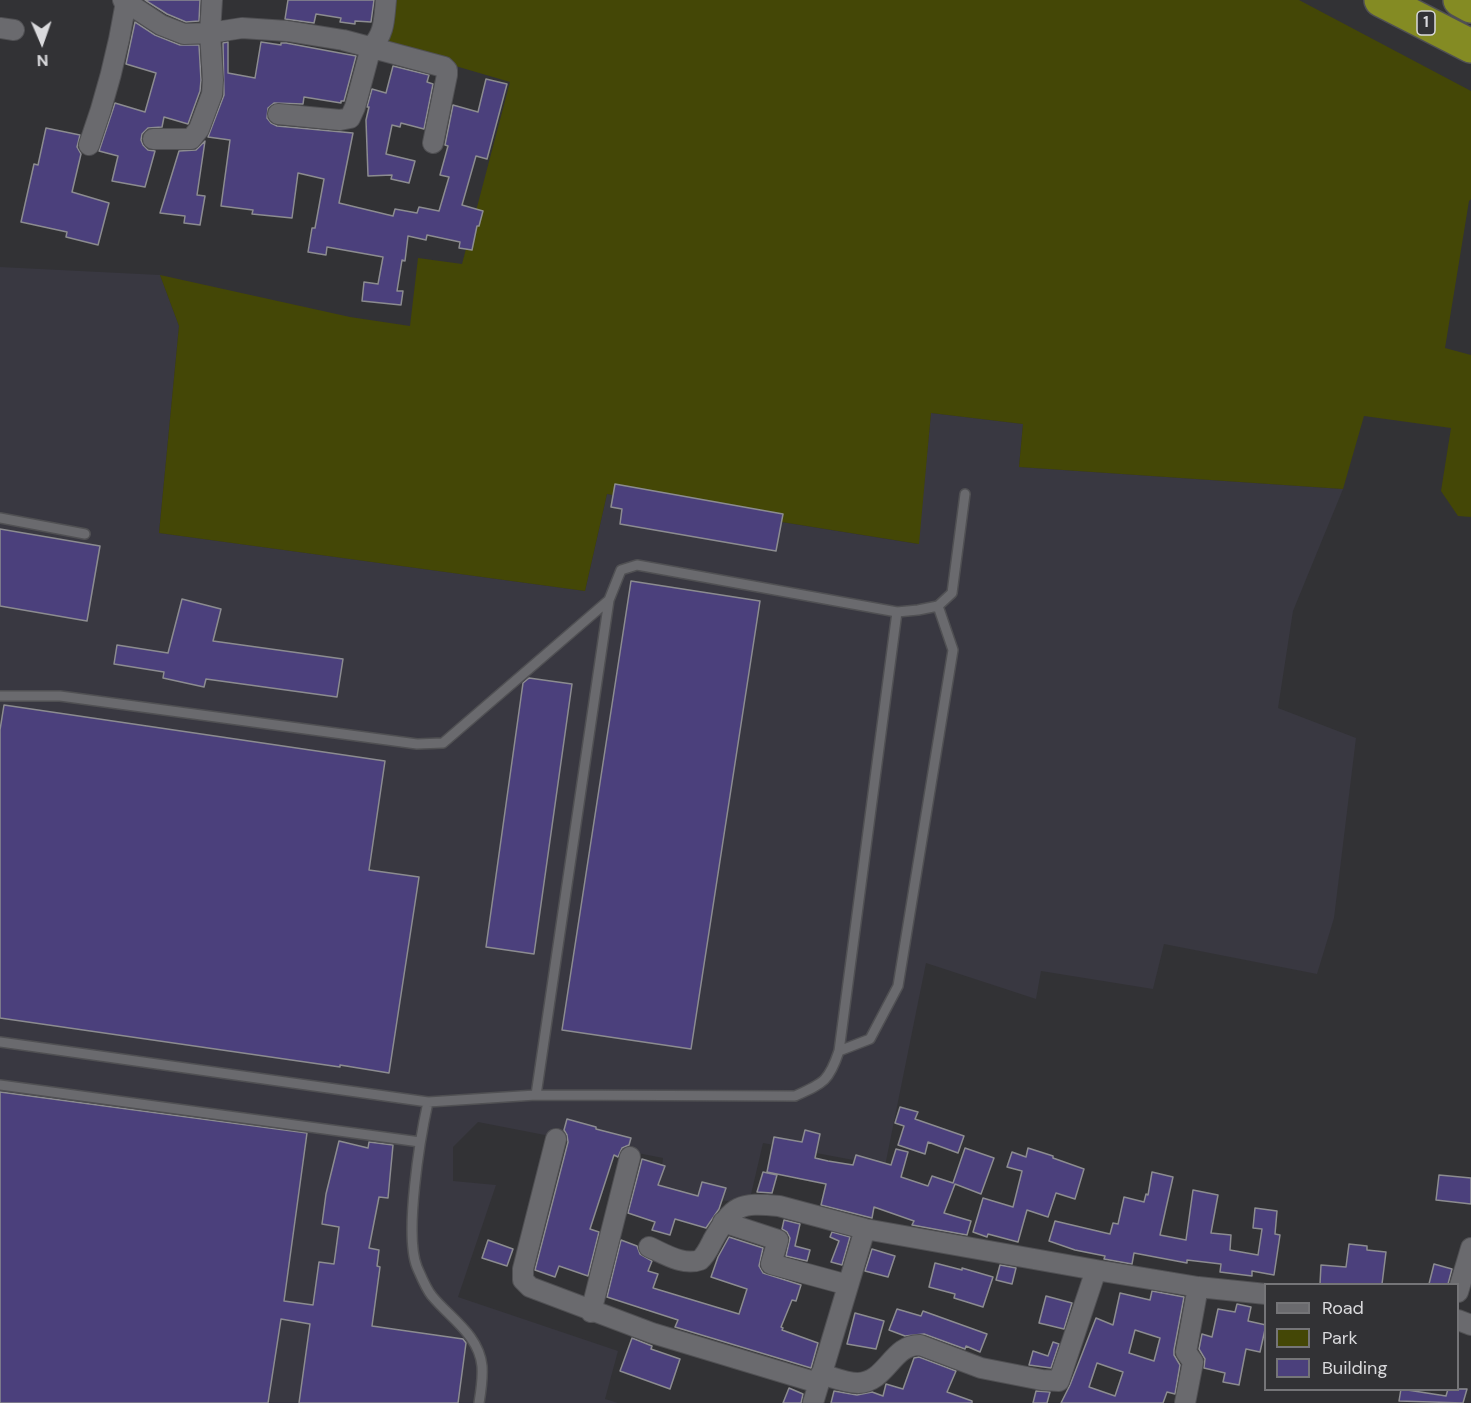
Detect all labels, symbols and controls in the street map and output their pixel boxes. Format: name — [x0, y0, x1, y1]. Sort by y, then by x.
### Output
road number: 1 — [1417, 11, 1435, 35]
north arrow — [12, 12, 72, 72]
text: N — [36, 50, 49, 71]
legend — [1264, 1283, 1459, 1391]
text: Road — [1322, 1296, 1364, 1320]
text: Park — [1322, 1326, 1358, 1350]
text: Building — [1322, 1356, 1387, 1380]

